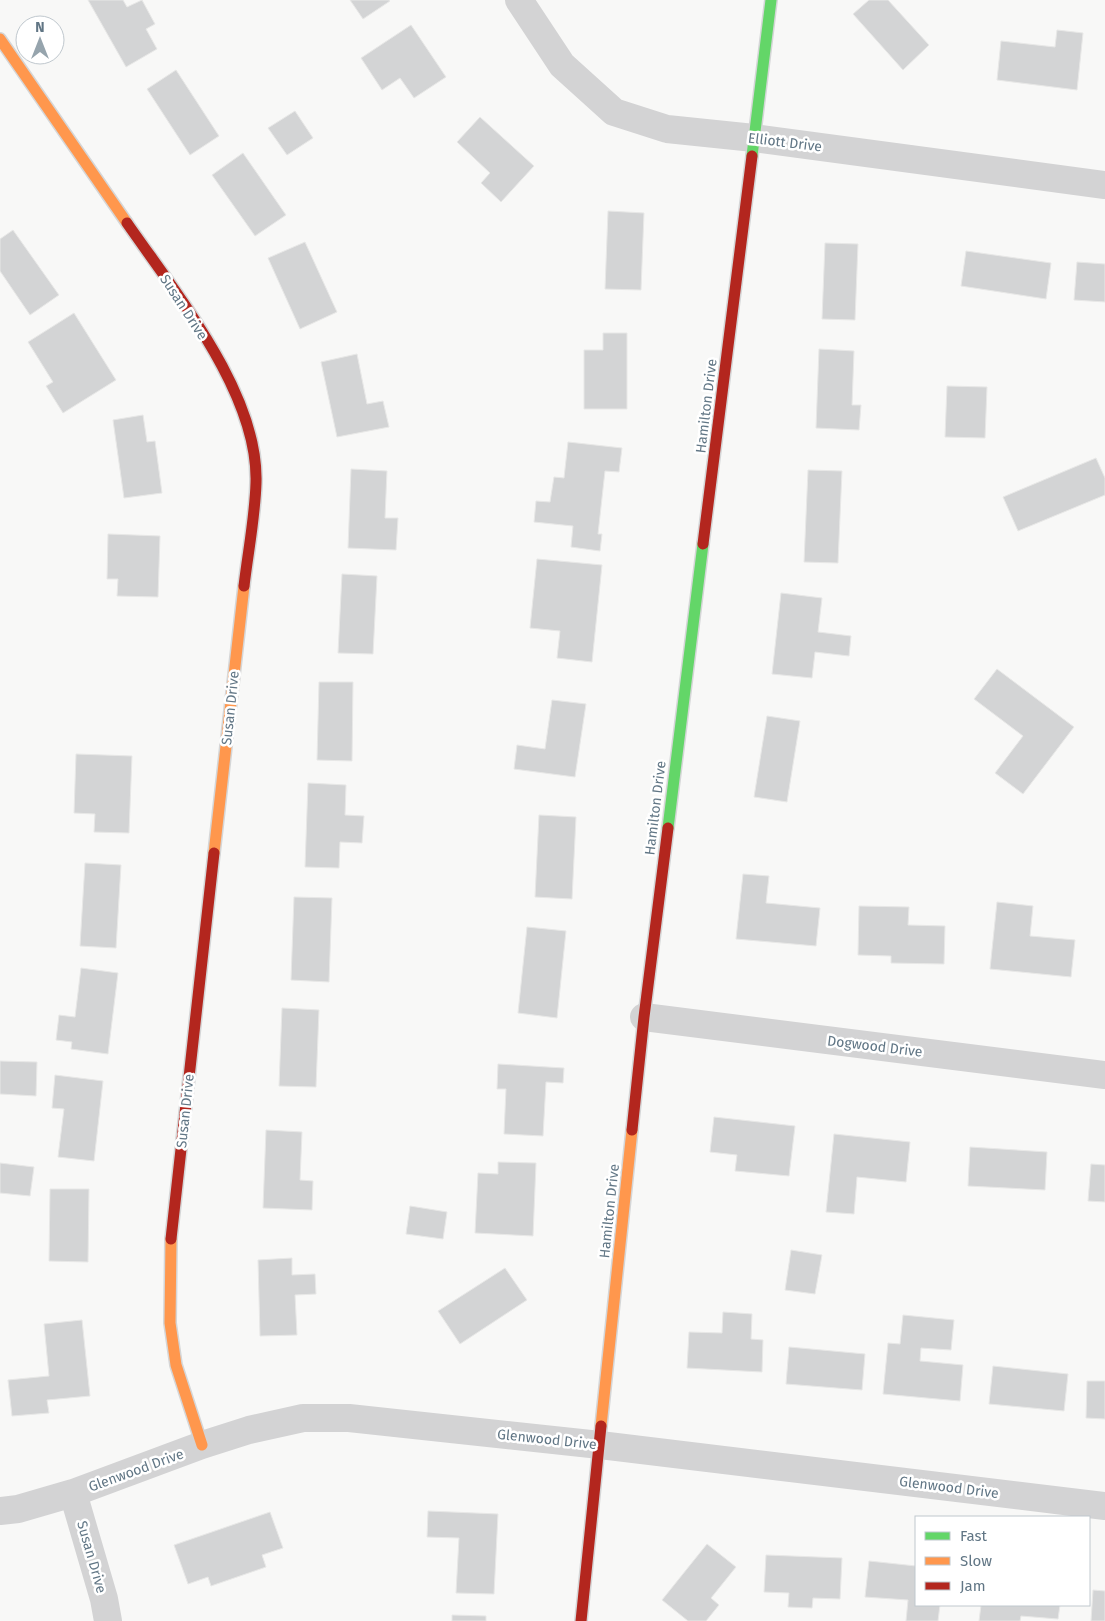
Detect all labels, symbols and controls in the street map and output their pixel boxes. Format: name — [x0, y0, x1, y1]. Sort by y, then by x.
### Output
north arrow — [15, 15, 65, 65]
text: N — [35, 19, 45, 36]
street label: Elliott Drive — [747, 130, 823, 155]
street label: Susan Drive — [156, 271, 211, 343]
street label: Hamilton Drive — [692, 358, 721, 454]
street label: Susan Drive — [218, 670, 243, 746]
street label: Hamilton Drive — [641, 760, 670, 856]
street label: Dogwood Drive — [826, 1032, 924, 1061]
street label: Susan Drive — [173, 1073, 198, 1149]
street label: Hamilton Drive — [596, 1163, 623, 1259]
street label: Glenwood Drive — [496, 1426, 598, 1453]
street label: Glenwood Drive — [86, 1445, 186, 1496]
street label: Glenwood Drive — [898, 1473, 1000, 1502]
legend — [915, 1516, 1090, 1606]
street label: Susan Drive — [73, 1519, 110, 1595]
text: Fast — [960, 1527, 987, 1545]
text: Slow — [960, 1552, 992, 1570]
text: Jam — [960, 1577, 986, 1595]

